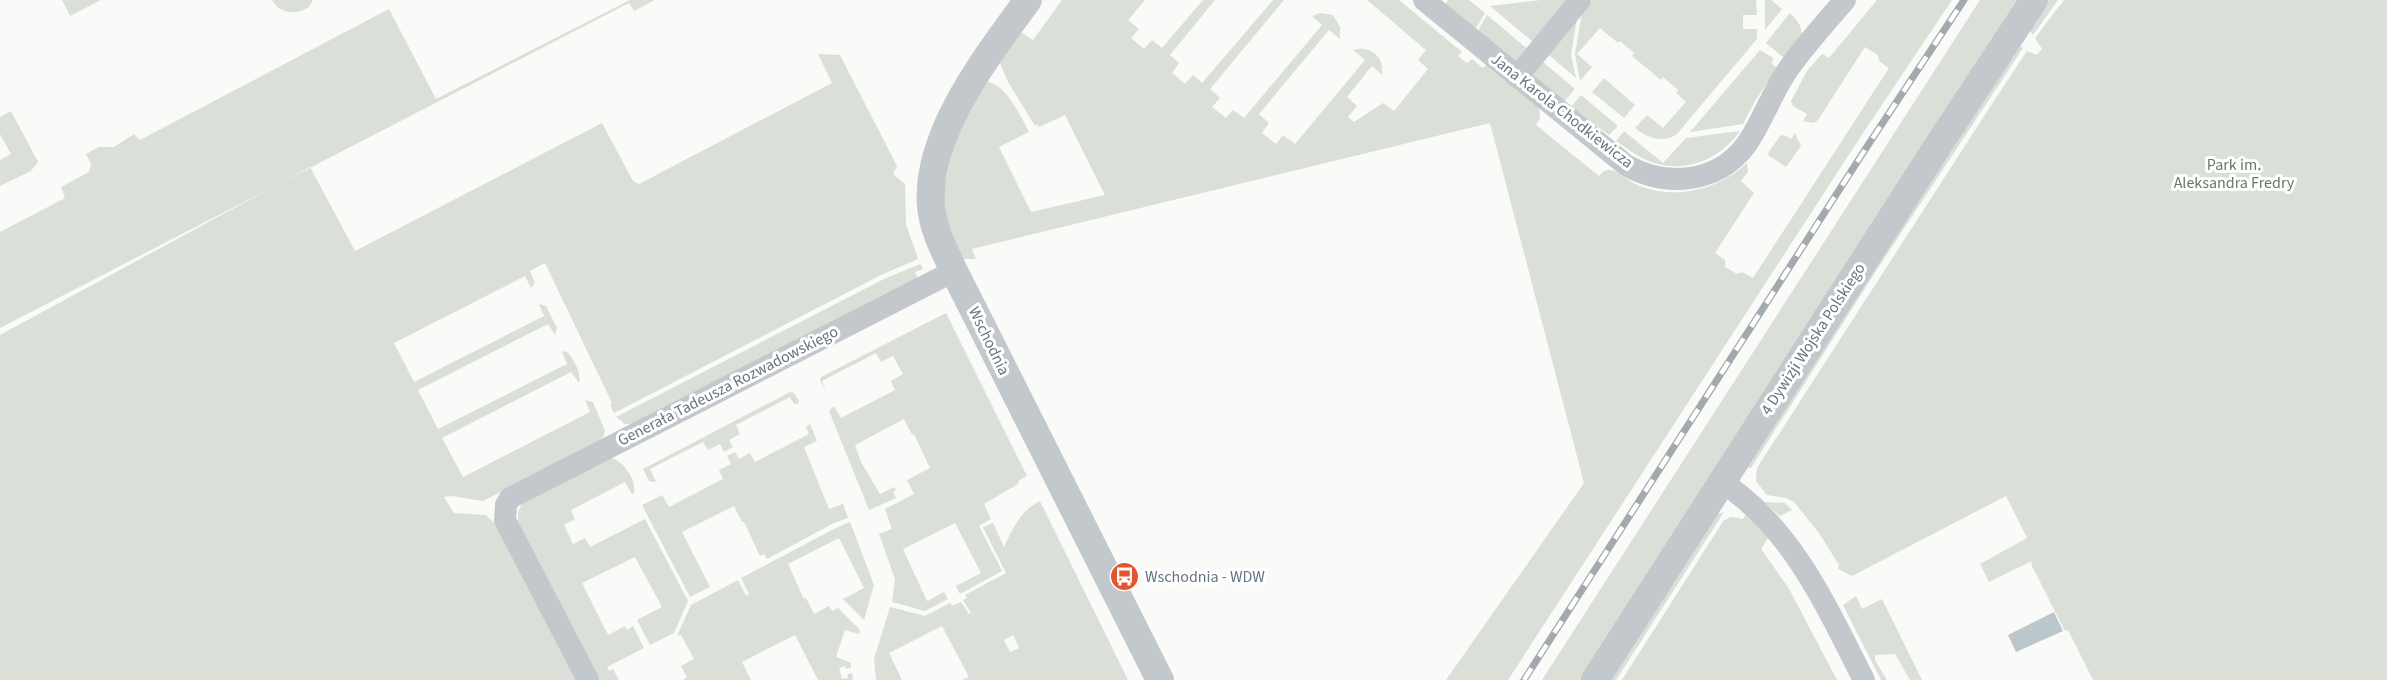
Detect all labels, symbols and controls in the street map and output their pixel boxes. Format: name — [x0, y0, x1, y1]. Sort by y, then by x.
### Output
street label: Jana Karola Chodkiewicza — [1486, 48, 1638, 174]
park label: Park im. Aleksandra Fredry — [2174, 154, 2295, 194]
street label: 4 Dywizji Wojska Polskiego — [1756, 259, 1870, 419]
street label: Wschodnia — [963, 303, 1015, 379]
street label: Generała Tadeusza Rozwadowskiego — [614, 321, 842, 451]
bus stop icon: Wschodnia - WDW — [1108, 561, 1140, 593]
place label: Wschodnia - WDW — [1145, 566, 1265, 588]

